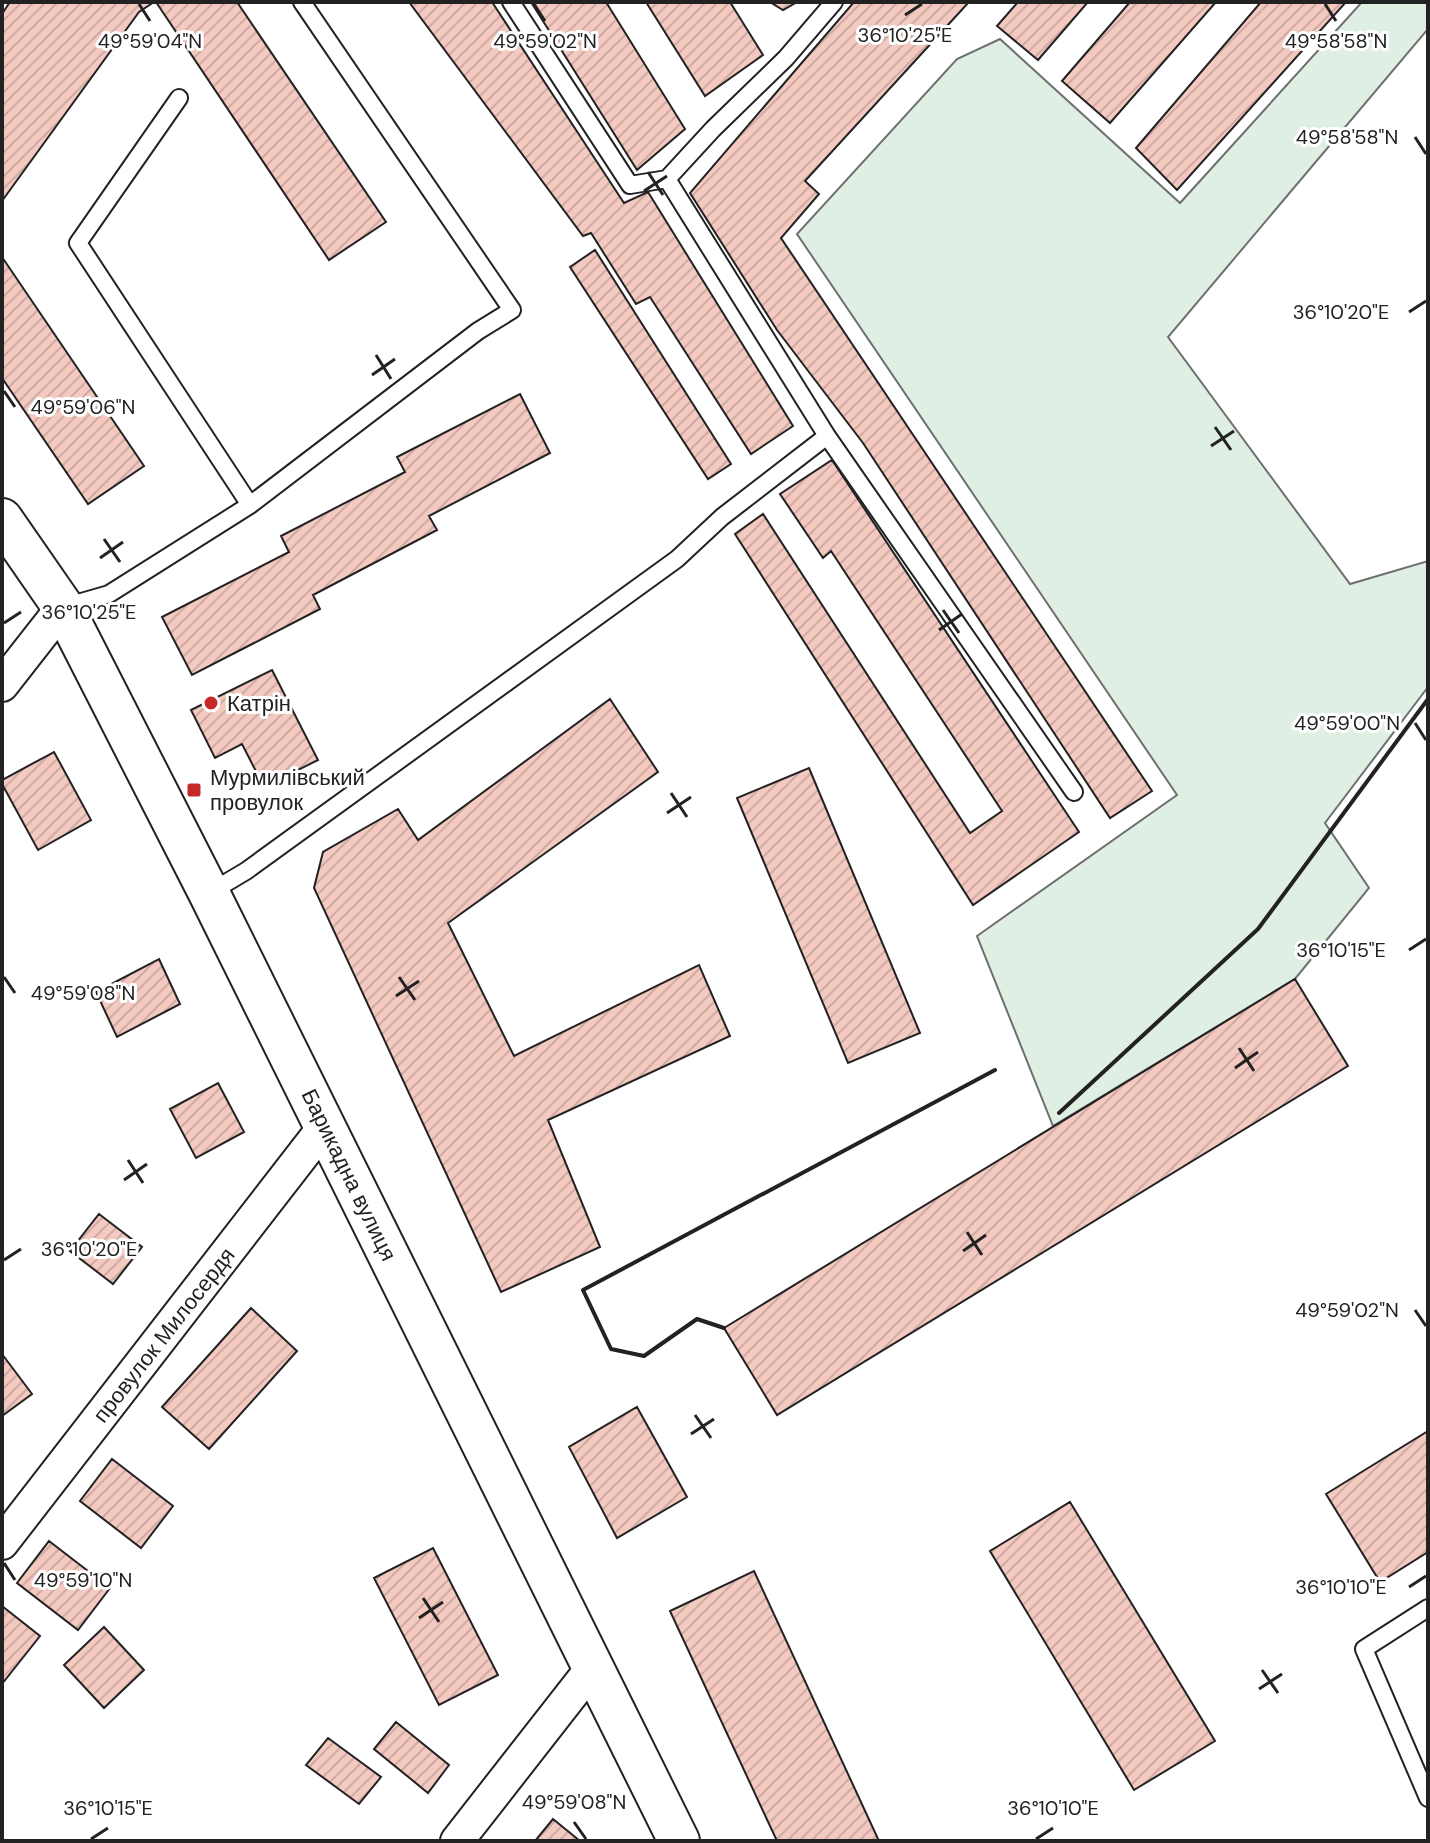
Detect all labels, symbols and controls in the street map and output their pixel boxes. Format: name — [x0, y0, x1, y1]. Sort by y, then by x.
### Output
text: 36°10'25"E — [858, 22, 952, 48]
text: 49°59'04"N — [98, 28, 202, 54]
text: 49°59'02"N — [493, 28, 597, 54]
text: 49°58'58"N — [1285, 28, 1387, 54]
text: 49°58'58"N — [1296, 124, 1398, 150]
text: 36°10'20"E — [1293, 299, 1389, 325]
text: 49°59'06"N — [31, 394, 135, 420]
text: 36°10'25"E — [42, 599, 136, 625]
place label: Катрін — [227, 689, 291, 718]
marker: Катрін — [202, 694, 220, 712]
text: 49°59'00"N — [1294, 710, 1400, 736]
place label: Мурмилівський провулок — [210, 763, 365, 817]
marker: Мурмилівський провулок — [185, 781, 203, 799]
text: 36°10'15"E — [1296, 937, 1386, 963]
text: 49°59'08"N — [31, 980, 135, 1006]
street label: Барикадна вулиця — [295, 1084, 403, 1266]
text: 36°10'20"E — [41, 1236, 137, 1262]
street label: провулок Милосердя — [87, 1242, 241, 1428]
text: 49°59'02"N — [1295, 1297, 1399, 1323]
text: 49°59'10"N — [34, 1567, 132, 1593]
text: 36°10'10"E — [1295, 1574, 1387, 1600]
text: 49°59'08"N — [522, 1789, 626, 1815]
text: 36°10'15"E — [63, 1795, 153, 1821]
text: 36°10'10"E — [1007, 1795, 1099, 1821]

